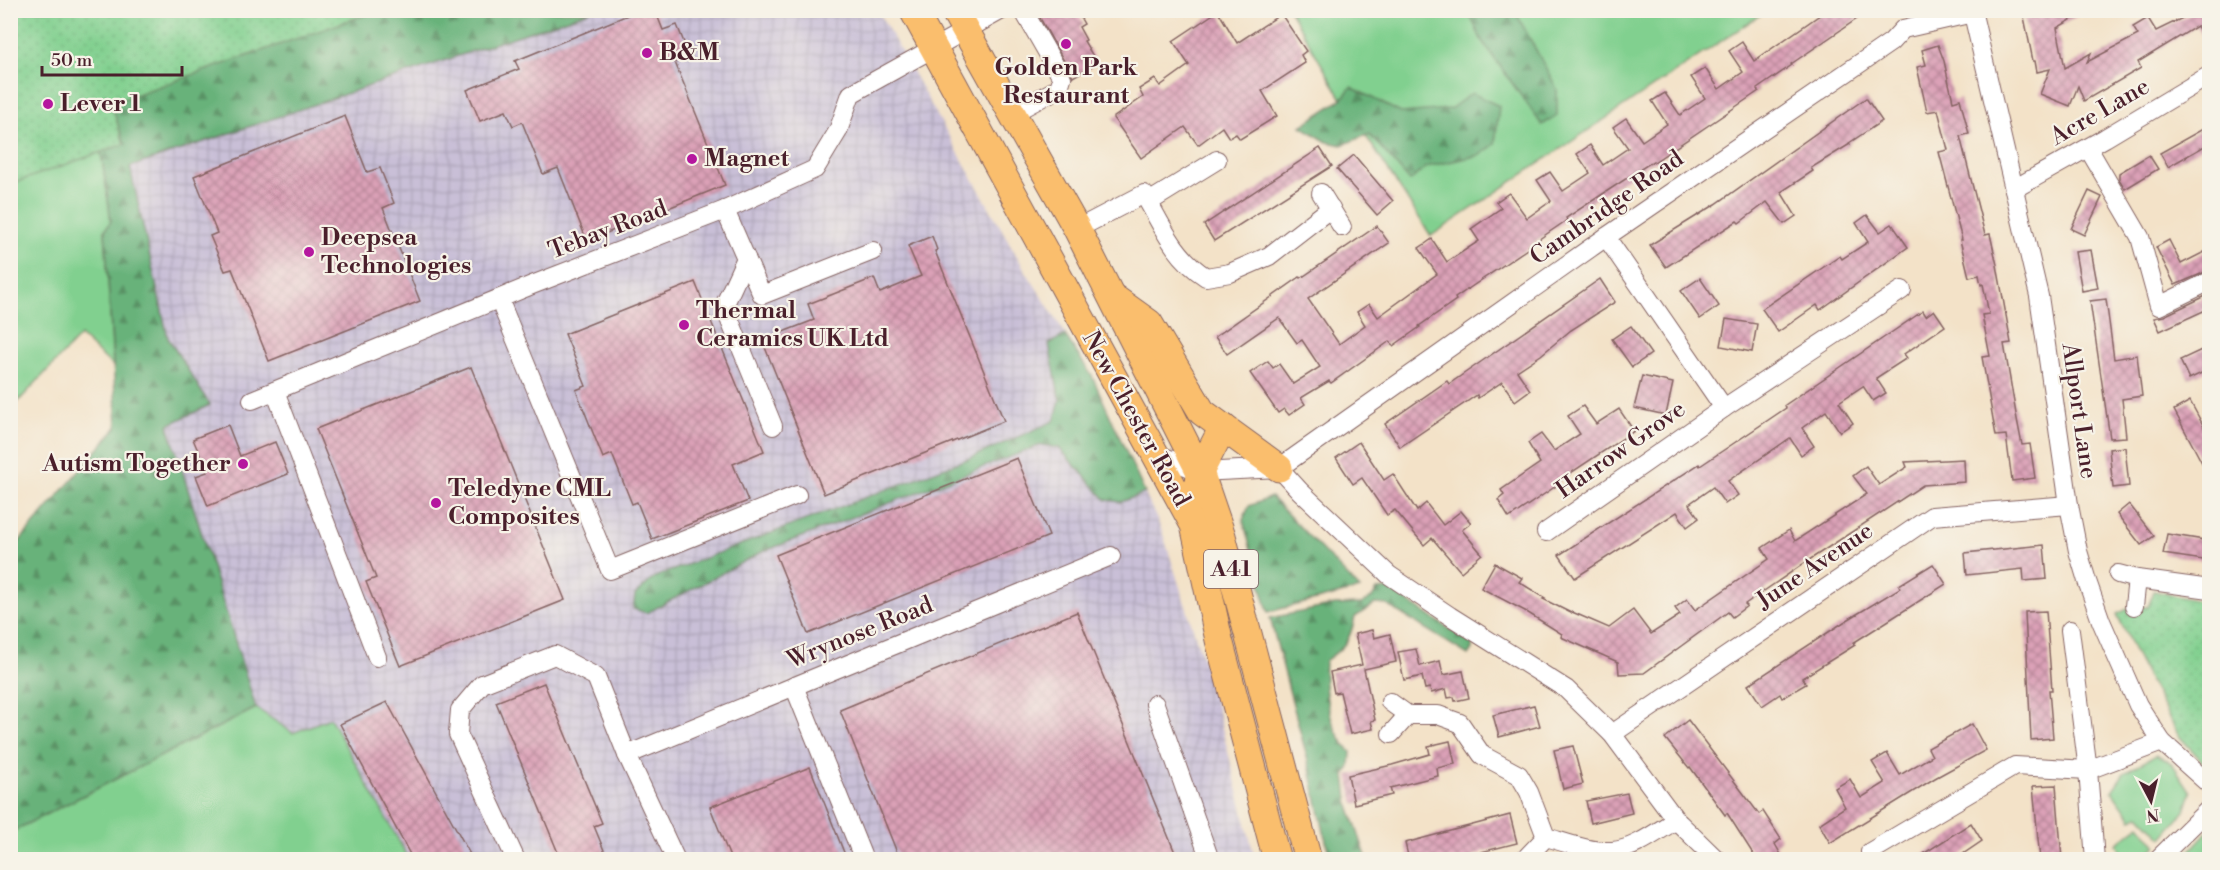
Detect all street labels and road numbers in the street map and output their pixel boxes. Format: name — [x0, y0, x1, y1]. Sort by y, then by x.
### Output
street label: Acre Lane — [2044, 72, 2155, 153]
street label: Cambridge Road — [1524, 144, 1690, 272]
street label: Tebay Road — [544, 194, 672, 266]
street label: New Chester Road — [1075, 326, 1197, 512]
street label: Allport Lane — [2054, 340, 2103, 481]
street label: Harrow Grove — [1550, 394, 1692, 506]
street label: June Avenue — [1750, 516, 1879, 617]
road number: A41 — [1204, 550, 1258, 588]
street label: Wrynose Road — [782, 590, 938, 676]

